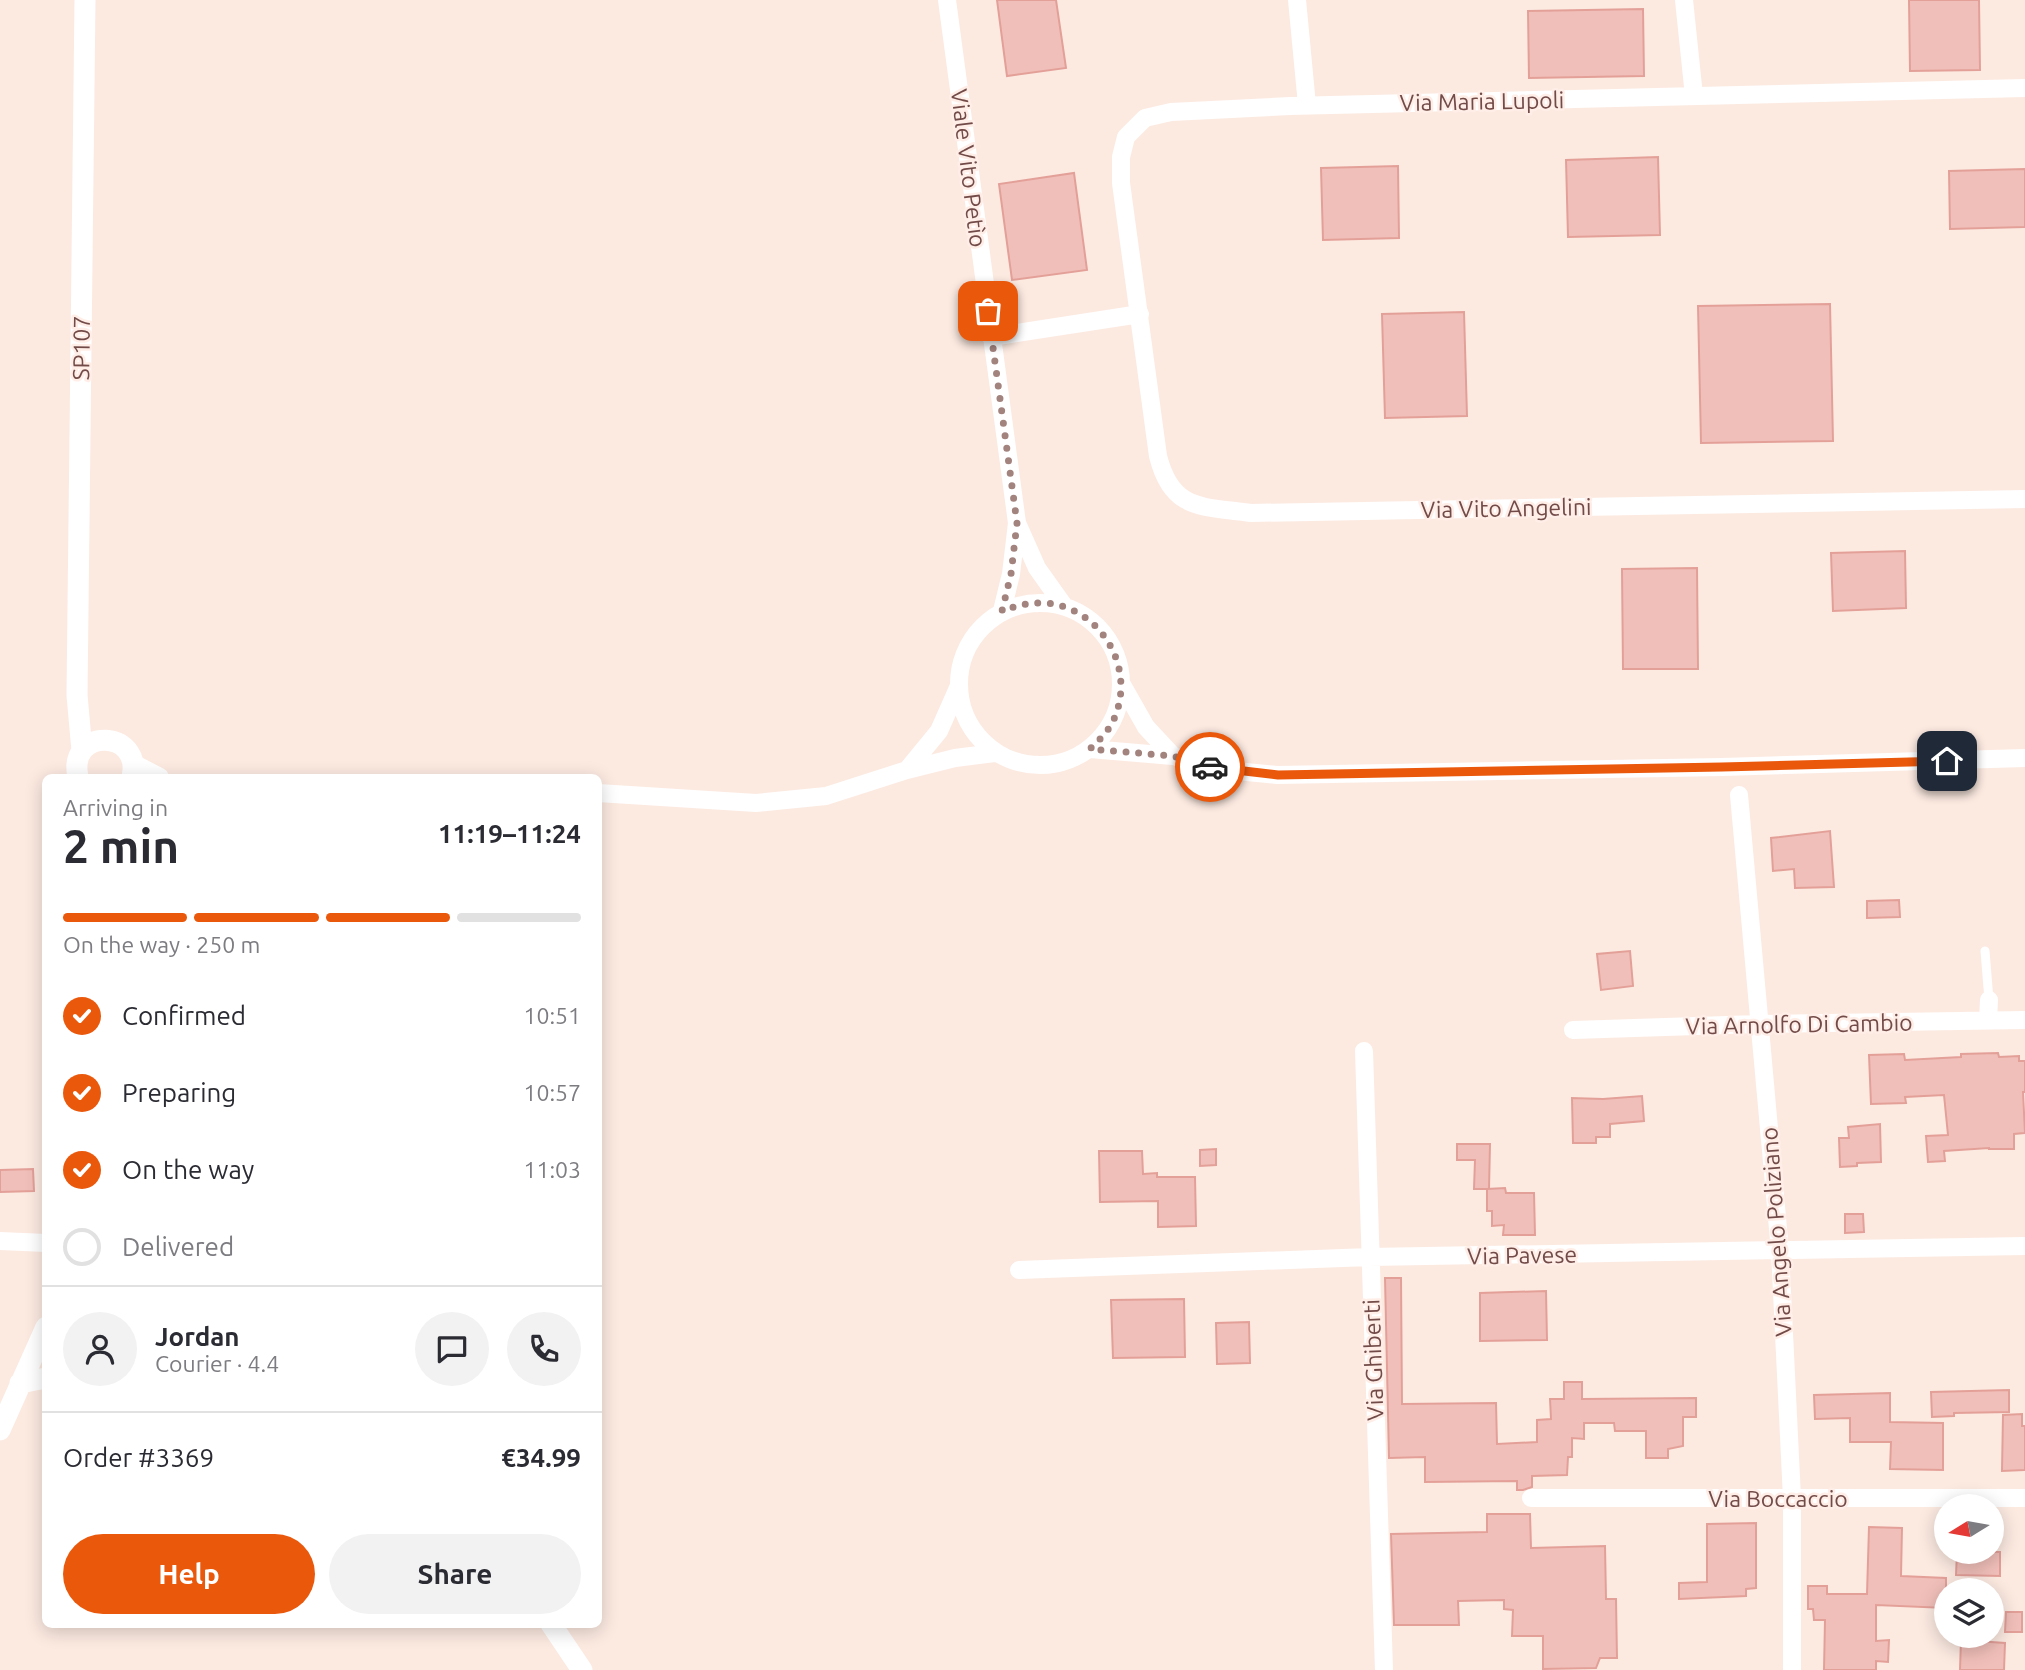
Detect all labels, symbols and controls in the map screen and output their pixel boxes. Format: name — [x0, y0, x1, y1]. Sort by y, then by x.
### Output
street label: Viale Vito Petìo — [947, 87, 991, 249]
street label: Via Maria Lupoli — [1399, 87, 1565, 115]
pin — [958, 281, 1018, 341]
icon: bag — [969, 292, 1007, 330]
street label: SP107 — [68, 315, 94, 381]
street label: Via Vito Angelini — [1420, 494, 1592, 522]
pin — [1917, 731, 1977, 791]
courier — [1175, 732, 1245, 802]
icon: home — [1928, 742, 1966, 780]
icon: car — [1191, 748, 1229, 786]
text: Arriving in — [63, 795, 168, 820]
text: 11:19–11:24 — [438, 819, 581, 848]
text: 2 min — [63, 820, 179, 872]
text: On the way · 250 m — [63, 932, 260, 957]
icon: check — [63, 997, 101, 1035]
text: Confirmed — [122, 1001, 246, 1030]
text: 10:51 — [523, 1003, 581, 1028]
street label: Via Arnolfo Di Cambio — [1685, 1010, 1913, 1038]
icon: check — [63, 1074, 101, 1112]
text: Preparing — [122, 1078, 236, 1107]
text: 10:57 — [523, 1080, 581, 1105]
street label: Via Angelo Poliziano — [1756, 1126, 1796, 1338]
icon: check — [63, 1151, 101, 1189]
text: On the way — [122, 1155, 254, 1184]
text: 11:03 — [523, 1157, 581, 1182]
text: Delivered — [122, 1232, 234, 1261]
street label: Via Pavese — [1467, 1242, 1577, 1268]
street label: Via Ghiberti — [1358, 1299, 1388, 1421]
button: person — [63, 1312, 137, 1386]
button: chat — [415, 1312, 489, 1386]
button: phone — [507, 1312, 581, 1386]
text: Jordan — [155, 1322, 240, 1351]
text: Courier · 4.4 — [155, 1351, 279, 1376]
text: Order #3369 — [63, 1443, 214, 1472]
text: €34.99 — [501, 1443, 581, 1472]
street label: Via Boccaccio — [1708, 1486, 1848, 1511]
north arrow — [1934, 1494, 2004, 1564]
map controls — [1934, 1494, 2004, 1648]
button: Help — [63, 1534, 315, 1614]
button: Share — [329, 1534, 581, 1614]
button: layers — [1934, 1578, 2004, 1648]

